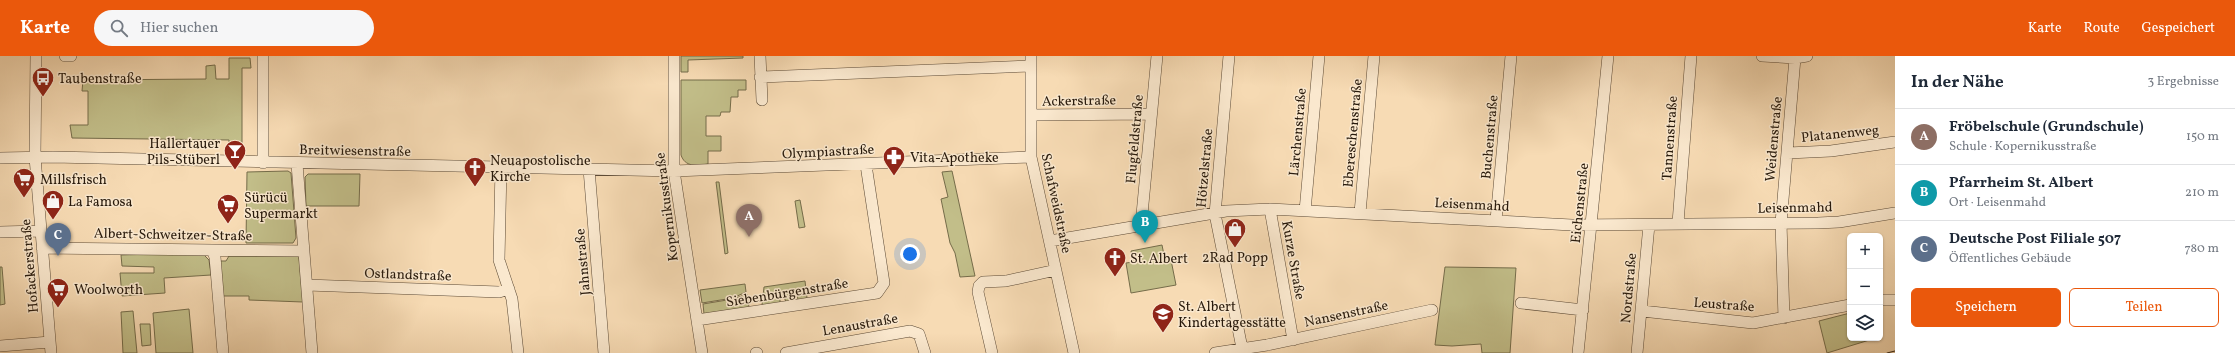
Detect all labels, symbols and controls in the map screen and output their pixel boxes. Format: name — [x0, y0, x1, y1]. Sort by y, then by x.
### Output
search box — [94, 10, 374, 46]
text: Karte — [20, 15, 70, 41]
icon: search — [108, 17, 130, 39]
text: Hier suchen — [140, 18, 218, 39]
text: Karte — [2028, 19, 2062, 38]
text: Route — [2084, 19, 2120, 38]
text: Gespeichert — [2142, 19, 2215, 38]
bus stop icon: Taubenstraße — [30, 65, 56, 98]
place label: Taubenstraße — [58, 70, 142, 89]
text: In der Nähe — [1911, 71, 2004, 94]
text: 3 Ergebnisse — [2148, 73, 2219, 91]
street label: Ebereschenstraße — [1339, 78, 1368, 188]
street label: Lärchenstraße — [1285, 87, 1312, 177]
street label: Ackerstraße — [1042, 91, 1117, 112]
street label: Flugfeldstraße — [1122, 93, 1149, 184]
street label: Buchenstraße — [1477, 94, 1504, 180]
street label: Tannenstraße — [1658, 95, 1683, 181]
street label: Weidenstraße — [1761, 95, 1788, 183]
text: Fröbelschule (Grundschule) — [1949, 117, 2144, 138]
street label: Platanenweg — [1800, 121, 1880, 148]
street label: Hötzelstraße — [1193, 127, 1218, 209]
text: A — [1919, 128, 1929, 146]
text: 150 m — [2186, 128, 2219, 146]
place label: Hallertauer Pils-Stüberl — [147, 135, 220, 170]
bar icon: Hallertauer Pils-Stüberl — [222, 138, 248, 171]
text: Schule · Kopernikusstraße — [1949, 138, 2096, 156]
street label: Breitwiesenstraße — [299, 141, 411, 162]
street label: Olympiastraße — [781, 141, 875, 164]
pharmacy icon: Vita-Apotheke — [881, 144, 907, 177]
place label: Vita-Apotheke — [910, 149, 999, 168]
street label: Kopernikusstraße — [651, 151, 684, 262]
street label: Schafweidstraße — [1036, 151, 1075, 255]
place label: Neuapostolische Kirche — [490, 152, 591, 187]
church icon: Neuapostolische Kirche — [462, 155, 488, 188]
street label: Eichenstraße — [1567, 162, 1594, 244]
supermarket icon: Millsfrisch — [11, 166, 37, 199]
place label: Millsfrisch — [40, 171, 107, 190]
text: Pfarrheim St. Albert — [1949, 173, 2093, 194]
text: B — [1920, 184, 1928, 202]
text: 210 m — [2185, 184, 2219, 202]
shop icon: La Famosa — [40, 188, 66, 221]
place label: Sürücü Supermarkt — [244, 189, 318, 224]
supermarket icon: Sürücü Supermarkt — [215, 192, 241, 225]
place label: La Famosa — [68, 193, 133, 212]
street label: Leisenmahd — [1434, 194, 1510, 217]
text: Ort · Leisenmahd — [1949, 194, 2046, 212]
street label: Leisenmahd — [1757, 198, 1833, 219]
pin: A — [736, 204, 762, 237]
pin: B — [1132, 210, 1158, 243]
shop icon: 2Rad Popp — [1222, 216, 1248, 249]
street label: Hofackerstraße — [17, 218, 44, 314]
street label: Kurze Straße — [1276, 219, 1309, 302]
pin: C — [45, 223, 71, 256]
street label: Albert-Schweitzer-Straße — [94, 225, 253, 246]
street label: Jahnstraße — [571, 227, 596, 296]
text: Deutsche Post Filiale 507 — [1949, 229, 2121, 250]
map controls — [1847, 233, 1883, 341]
button: + — [1847, 233, 1883, 269]
text: C — [1920, 240, 1928, 258]
text: 780 m — [2185, 240, 2219, 258]
your location — [900, 244, 920, 264]
church icon: St. Albert — [1102, 245, 1128, 278]
place label: 2Rad Popp — [1202, 249, 1268, 268]
place label: St. Albert — [1130, 250, 1188, 269]
text: Öffentliches Gebäude — [1949, 250, 2071, 268]
street label: Nordstraße — [1617, 252, 1642, 324]
street label: Ostlandstraße — [364, 264, 452, 287]
button: − — [1847, 269, 1883, 305]
street label: Siebenbürgenstraße — [725, 274, 850, 313]
supermarket icon: Woolworth — [45, 276, 71, 309]
place label: Woolworth — [74, 281, 143, 300]
button: Speichern — [1911, 288, 2061, 327]
button: Teilen — [2069, 288, 2219, 327]
street label: Leustraße — [1693, 294, 1755, 317]
street label: Nansenstraße — [1303, 296, 1390, 333]
place label: St. Albert Kindertagesstätte — [1178, 298, 1286, 333]
school or university icon: St. Albert Kindertagesstätte — [1150, 301, 1176, 334]
button: layers — [1847, 305, 1883, 341]
street label: Lenaustraße — [821, 309, 900, 341]

